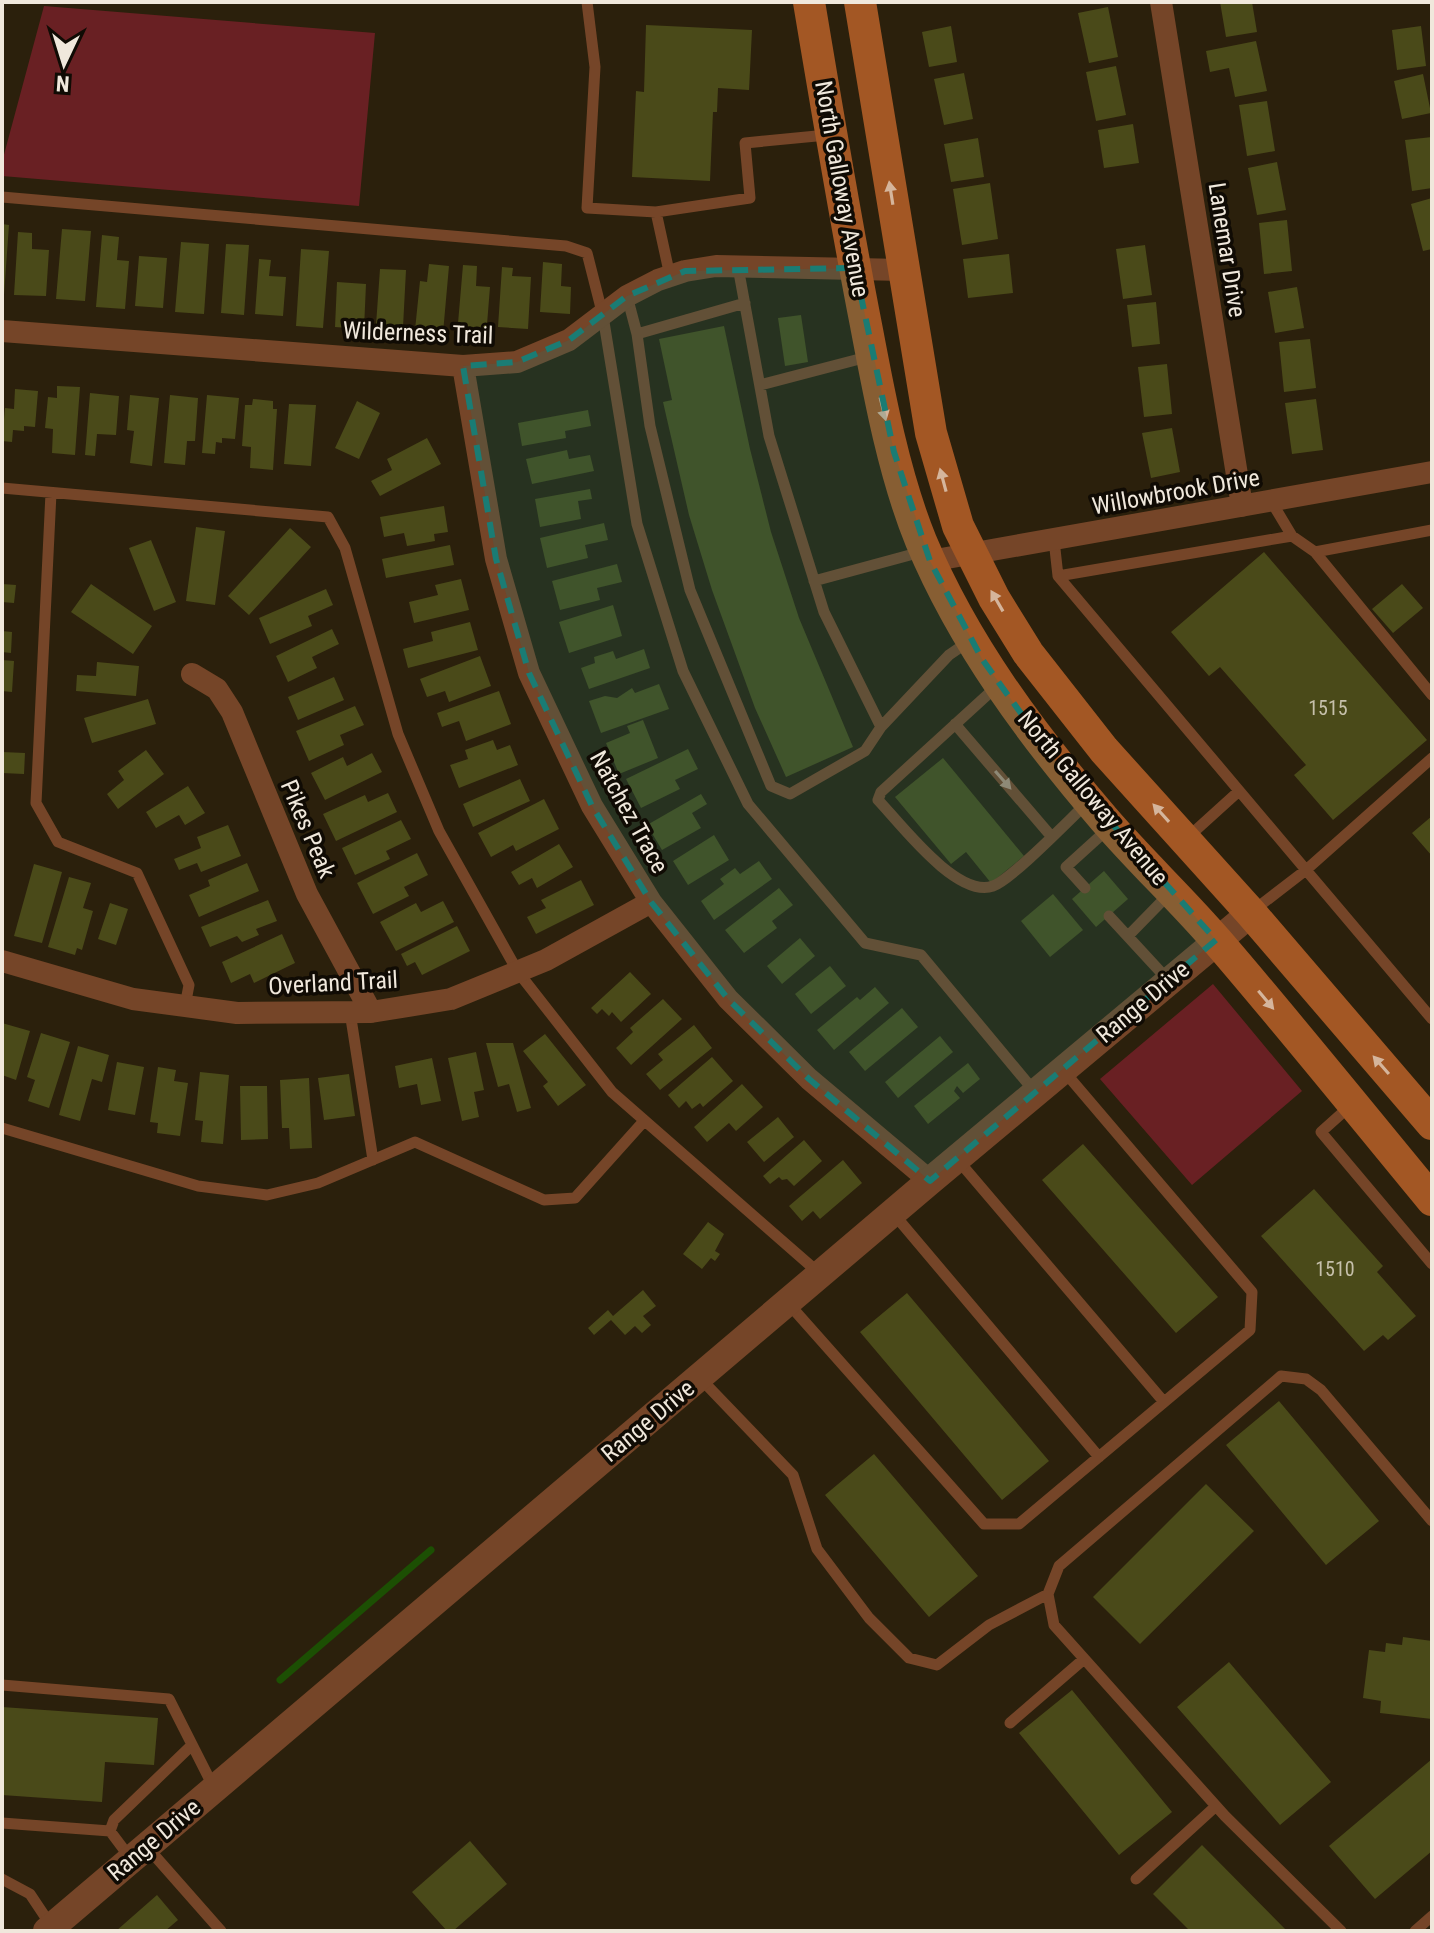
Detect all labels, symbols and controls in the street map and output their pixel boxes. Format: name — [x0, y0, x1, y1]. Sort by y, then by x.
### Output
north arrow — [24, 24, 104, 104]
text: N — [55, 71, 70, 96]
street label: North Galloway Avenue — [809, 79, 875, 299]
one-way arrow — [884, 180, 897, 205]
street label: Lanemar Drive — [1203, 181, 1251, 319]
street label: Wilderness Trail — [342, 316, 494, 350]
one-way arrow — [878, 397, 890, 422]
street label: Willowbrook Drive — [1090, 463, 1262, 521]
one-way arrow — [936, 467, 949, 491]
one-way arrow — [990, 590, 1004, 613]
house number: 1515 — [1308, 696, 1348, 720]
street label: North Galloway Avenue — [1012, 705, 1174, 891]
street label: Natchez Trace — [584, 746, 674, 878]
one-way arrow — [994, 770, 1011, 790]
street label: Pikes Peak — [275, 776, 341, 882]
one-way arrow — [1152, 803, 1170, 823]
street label: Range Drive — [1091, 955, 1195, 1049]
street label: Overland Trail — [268, 966, 398, 1000]
one-way arrow — [1257, 990, 1274, 1010]
one-way arrow — [1373, 1055, 1390, 1075]
house number: 1510 — [1315, 1257, 1355, 1281]
street label: Range Drive — [596, 1374, 700, 1468]
street label: Range Drive — [102, 1793, 206, 1887]

